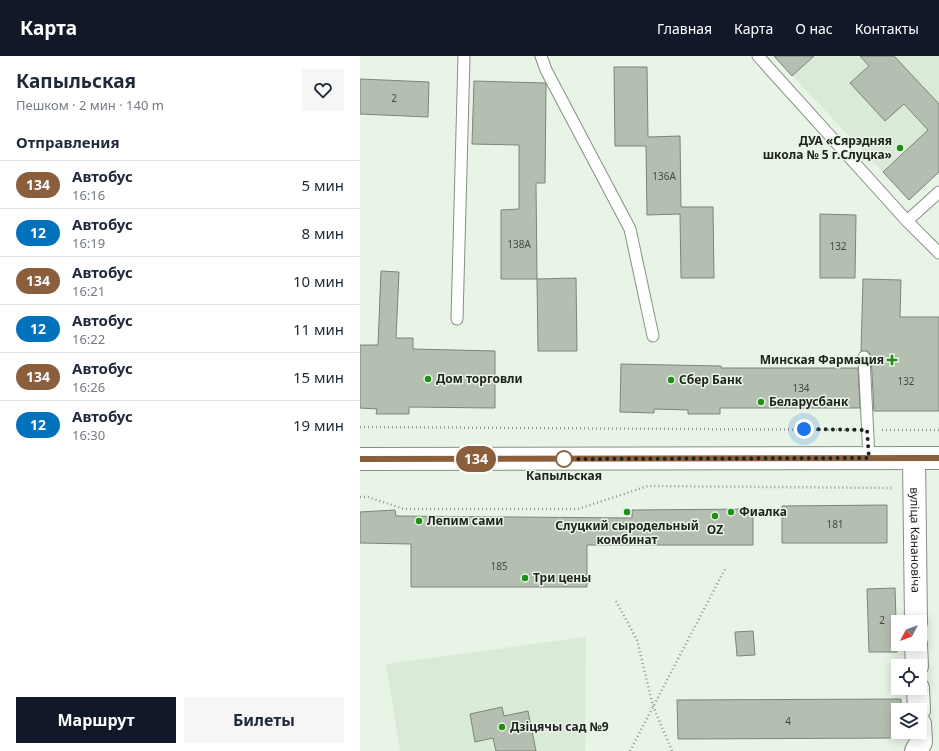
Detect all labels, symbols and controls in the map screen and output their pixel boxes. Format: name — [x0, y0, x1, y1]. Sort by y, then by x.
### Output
text: Карта — [20, 15, 77, 41]
text: Главная — [657, 19, 712, 38]
text: Карта — [734, 19, 773, 38]
text: О нас — [795, 19, 833, 38]
text: Контакты — [855, 19, 919, 38]
text: Капыльская — [16, 68, 136, 94]
button: heart — [302, 69, 344, 111]
house number: 2 — [391, 91, 397, 105]
text: Пешком · 2 мин · 140 m — [16, 96, 164, 114]
text: Отправления — [16, 132, 120, 152]
place label: ДУА «Сярэдняя школа № 5 г.Слуцка» — [763, 132, 892, 163]
marker: ДУА «Сярэдняя школа № 5 г.Слуцка» — [895, 143, 905, 153]
text: Автобус — [72, 166, 133, 186]
house number: 136А — [652, 169, 676, 183]
text: 134 — [26, 175, 50, 194]
text: 5 мин — [301, 175, 344, 195]
text: 16:16 — [72, 186, 105, 204]
text: Автобус — [72, 214, 133, 234]
text: 12 — [30, 223, 46, 242]
text: 8 мин — [301, 223, 344, 243]
text: 16:19 — [72, 234, 105, 252]
house number: 138А — [507, 237, 531, 251]
house number: 132 — [829, 239, 847, 253]
text: Автобус — [72, 262, 133, 282]
text: 134 — [26, 271, 50, 290]
text: 10 мин — [293, 271, 344, 291]
text: 16:21 — [72, 282, 105, 300]
text: Автобус — [72, 310, 133, 330]
text: 12 — [30, 319, 46, 338]
text: 11 мин — [293, 319, 344, 339]
text: 16:22 — [72, 330, 105, 348]
place label: Минская Фармация — [760, 351, 884, 368]
marker: Минская Фармация — [887, 355, 897, 365]
text: Автобус — [72, 358, 133, 378]
text: 134 — [26, 367, 50, 386]
text: 15 мин — [293, 367, 344, 387]
place label: Дом торговли — [436, 370, 523, 387]
place label: Сбер Банк — [679, 371, 743, 388]
marker: Дом торговли — [423, 374, 433, 384]
house number: 132 — [897, 374, 915, 388]
marker: Сбер Банк — [666, 375, 676, 385]
text: 16:26 — [72, 378, 105, 396]
house number: 134 — [792, 381, 810, 395]
place label: Беларусбанк — [769, 393, 849, 410]
marker: Беларусбанк — [756, 397, 766, 407]
text: Автобус — [72, 406, 133, 426]
text: 12 — [30, 415, 46, 434]
text: 19 мин — [293, 415, 344, 435]
your location — [794, 419, 814, 439]
text: 16:30 — [72, 426, 105, 444]
line badge: 134 — [453, 446, 499, 472]
text: 134 — [464, 449, 488, 468]
marker: Капыльская — [555, 450, 573, 468]
place label: Капыльская — [526, 467, 602, 484]
street label: вуліца Канановіча — [906, 487, 925, 593]
place label: Фиалка — [739, 503, 787, 520]
marker: Слуцкий сыродельный комбинат — [622, 507, 632, 517]
marker: Фиалка — [726, 507, 736, 517]
marker: OZ — [710, 511, 720, 521]
place label: Лепим сами — [427, 512, 503, 529]
marker: Лепим сами — [414, 516, 424, 526]
place label: Слуцкий сыродельный комбинат — [555, 517, 699, 548]
house number: 181 — [826, 517, 844, 531]
place label: OZ — [707, 521, 723, 538]
house number: 185 — [490, 559, 508, 573]
place label: Три цены — [533, 569, 591, 586]
marker: Три цены — [520, 573, 530, 583]
house number: 2 — [879, 613, 885, 627]
north arrow — [891, 615, 927, 651]
map controls — [891, 615, 927, 739]
button: locate — [891, 659, 927, 695]
button: Маршрут — [16, 697, 176, 743]
button: Билеты — [184, 697, 344, 743]
button: layers — [891, 703, 927, 739]
house number: 4 — [785, 714, 791, 728]
place label: Дзіцячы сад №9 — [510, 718, 609, 735]
marker: Дзіцячы сад №9 — [497, 722, 507, 732]

